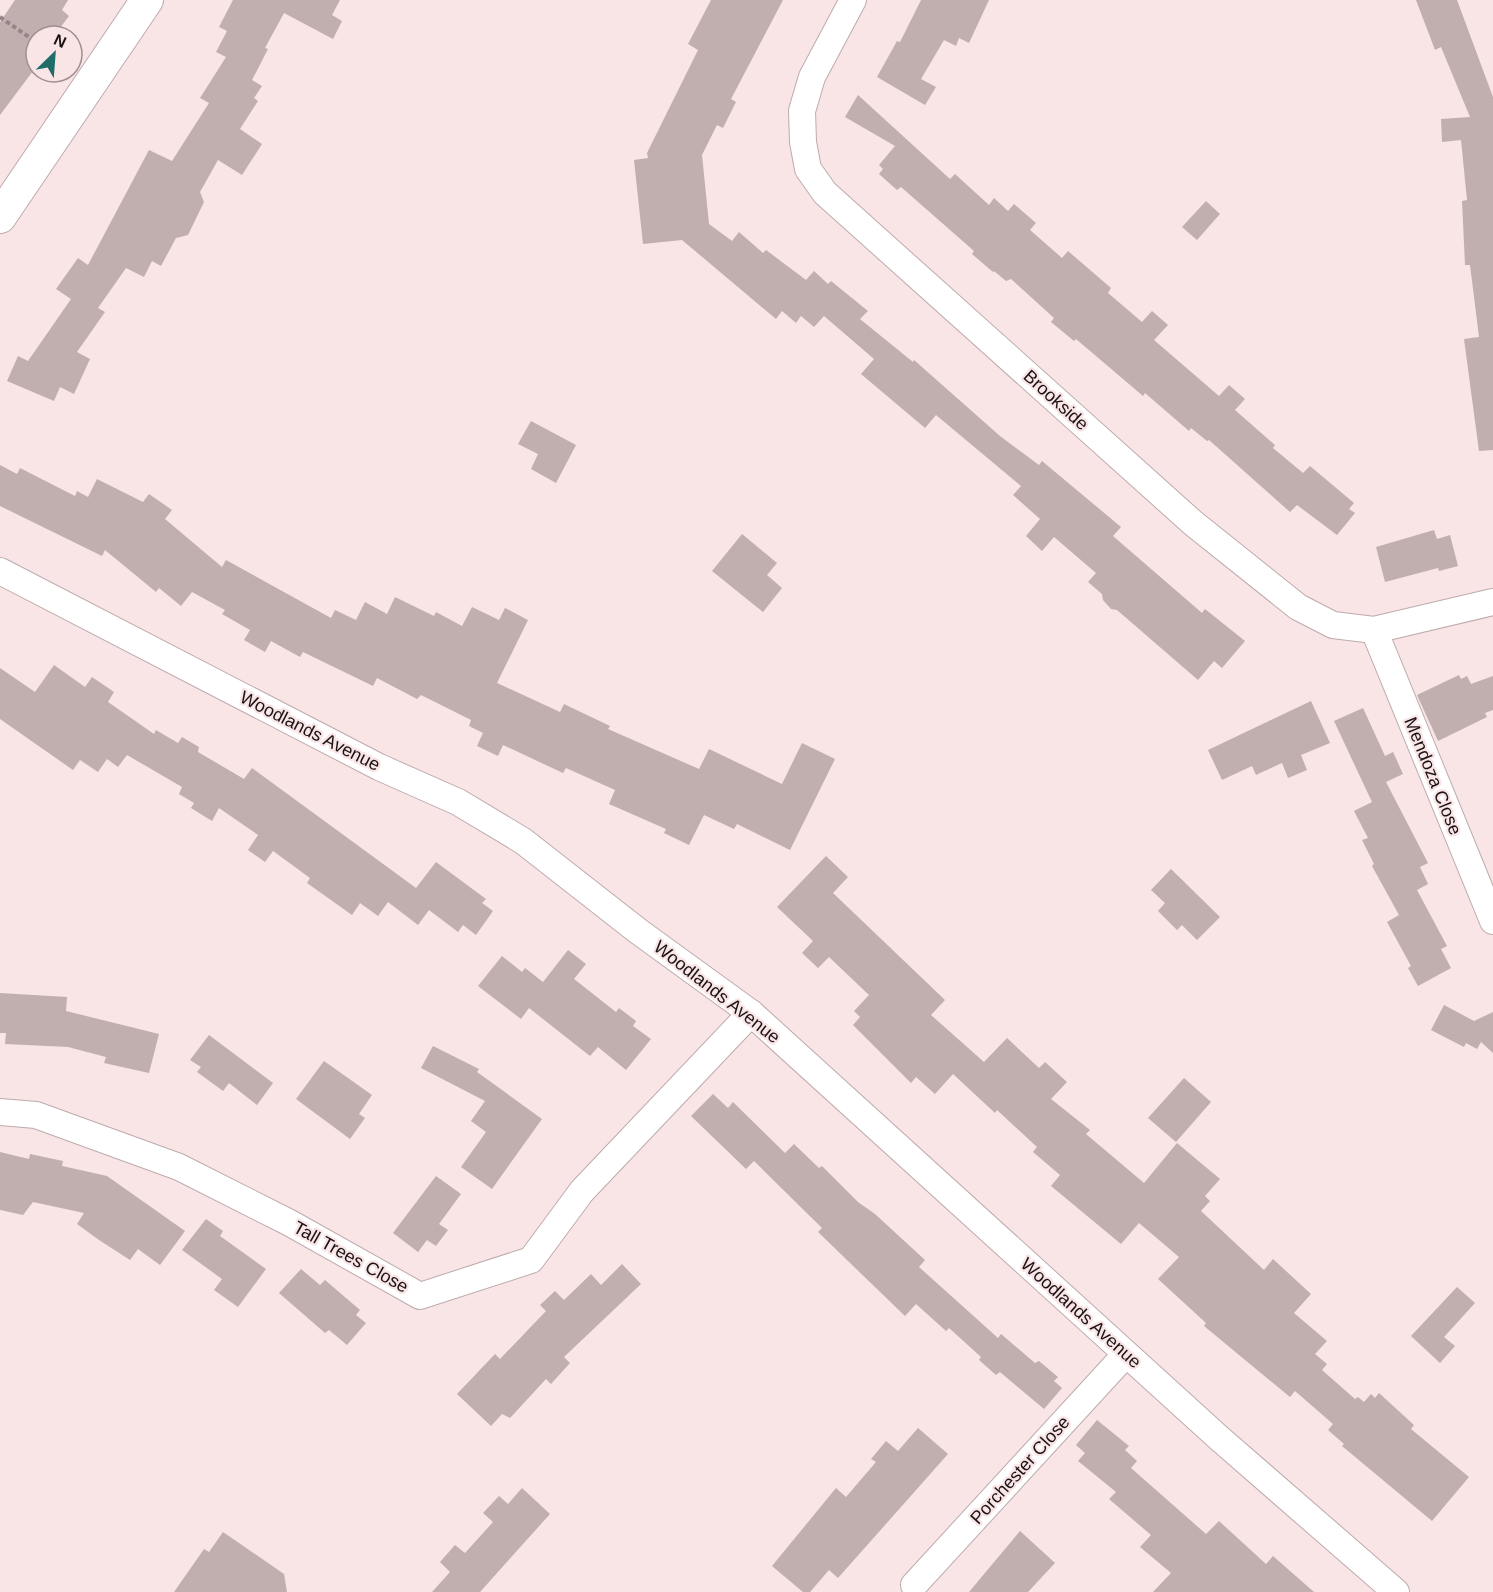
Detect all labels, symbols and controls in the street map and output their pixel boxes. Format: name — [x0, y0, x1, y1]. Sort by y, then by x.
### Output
north arrow — [24, 24, 84, 84]
text: N — [51, 31, 69, 51]
street label: Brookside — [1020, 366, 1092, 434]
street label: Woodlands Avenue — [237, 687, 383, 775]
street label: Mendoza Close — [1400, 714, 1466, 838]
street label: Woodlands Avenue — [650, 937, 784, 1047]
street label: Tall Trees Close — [290, 1217, 412, 1297]
street label: Woodlands Avenue — [1017, 1254, 1145, 1372]
street label: Porchester Close — [966, 1412, 1074, 1528]

